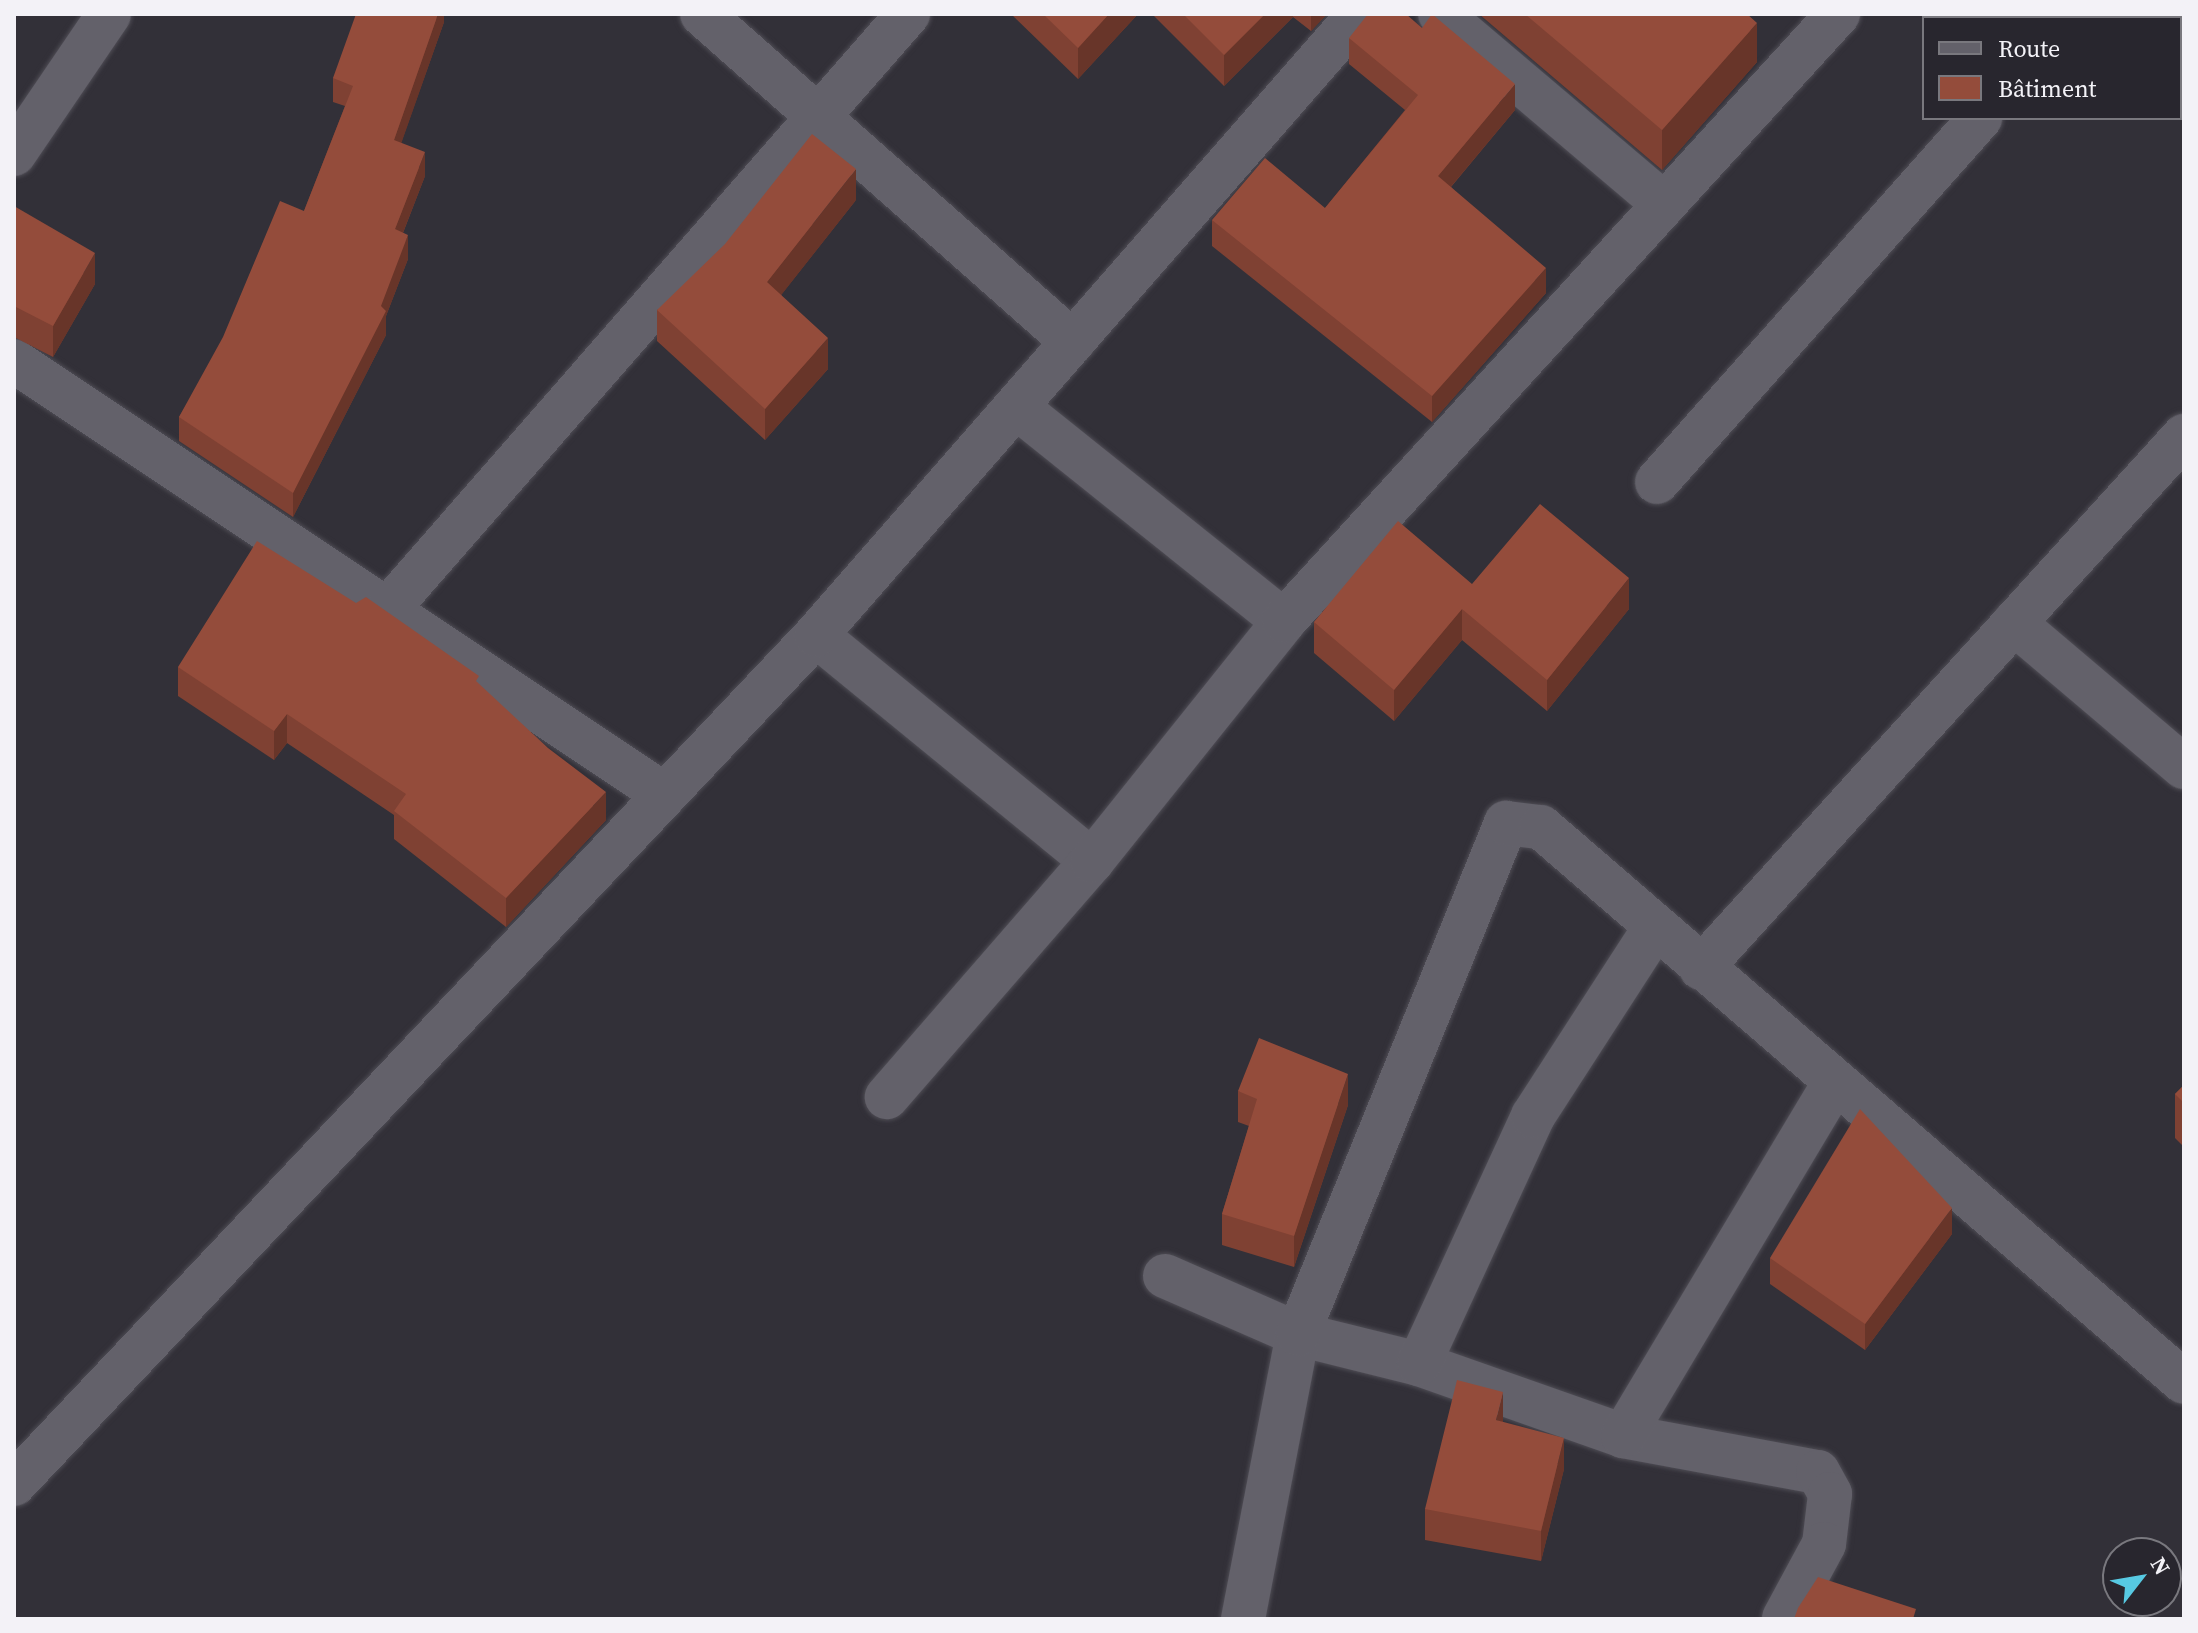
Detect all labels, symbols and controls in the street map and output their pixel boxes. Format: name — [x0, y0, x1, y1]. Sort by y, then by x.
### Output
legend — [1922, 16, 2182, 120]
text: Route — [1998, 32, 2060, 65]
text: Bâtiment — [1998, 72, 2096, 105]
north arrow — [2102, 1537, 2182, 1617]
text: N — [2144, 1551, 2178, 1580]

